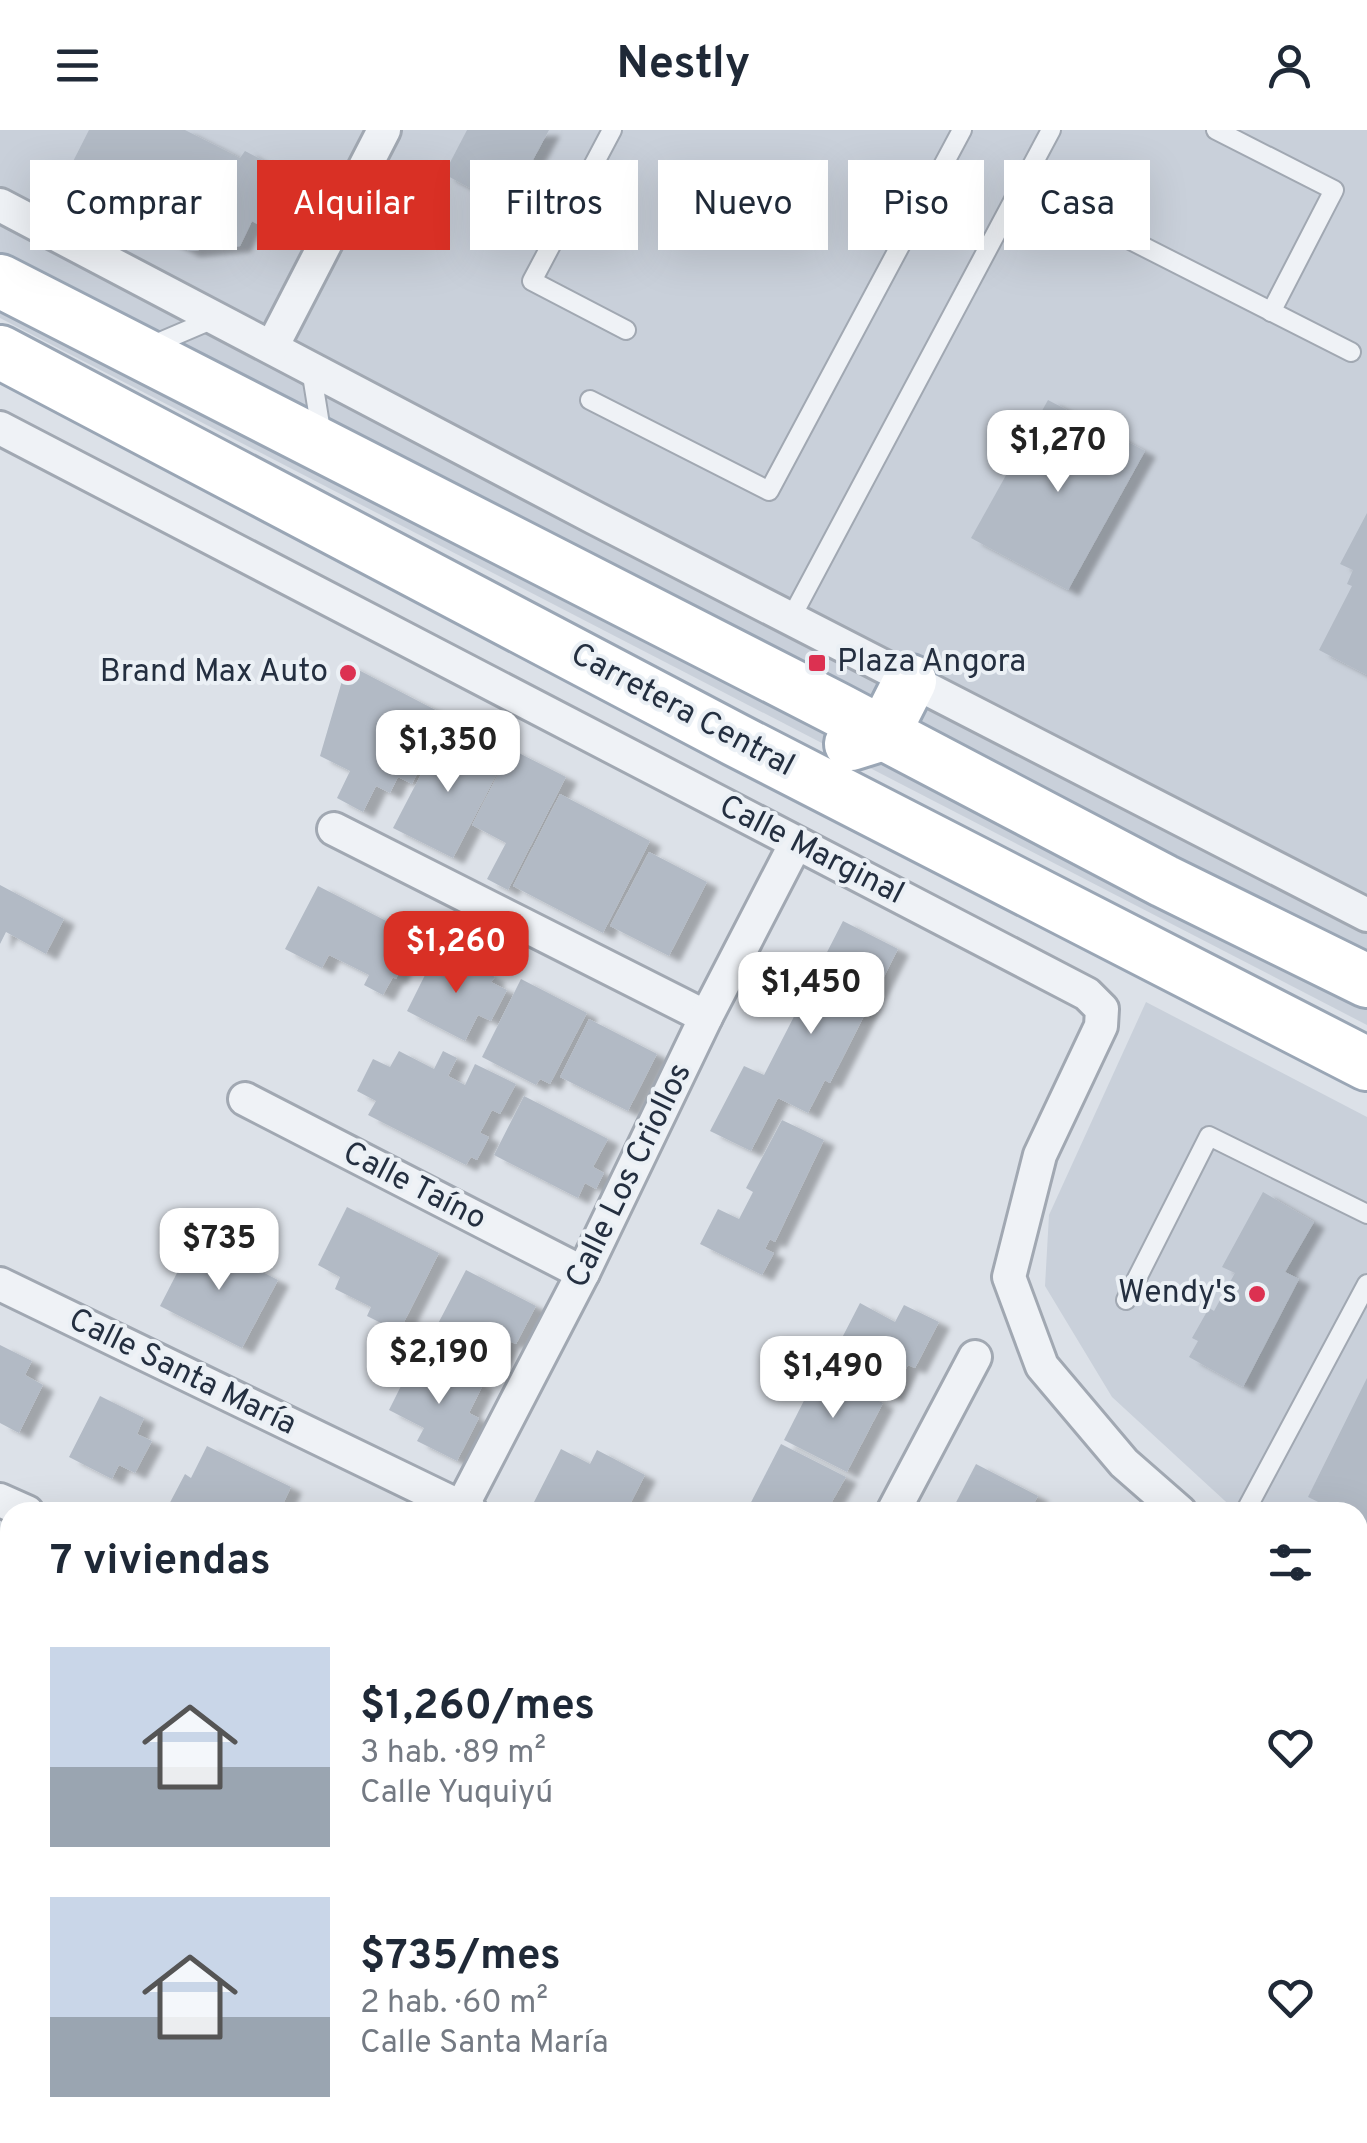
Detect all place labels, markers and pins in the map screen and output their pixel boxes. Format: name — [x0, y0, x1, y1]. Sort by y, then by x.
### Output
pin: $1,270 — [977, 410, 1139, 495]
place label: Plaza Angora — [837, 643, 1026, 683]
marker: Plaza Angora — [806, 652, 828, 674]
place label: Brand Max Auto — [100, 653, 328, 693]
marker: Brand Max Auto — [337, 662, 359, 684]
pin: $1,350 — [367, 710, 529, 795]
pin: $1,260 — [375, 911, 537, 996]
pin: $1,450 — [730, 952, 892, 1037]
pin: $735 — [160, 1208, 278, 1293]
place label: Wendy's — [1118, 1274, 1237, 1314]
marker: Wendy's — [1246, 1283, 1268, 1305]
pin: $2,190 — [358, 1322, 520, 1407]
pin: $1,490 — [752, 1336, 914, 1421]

